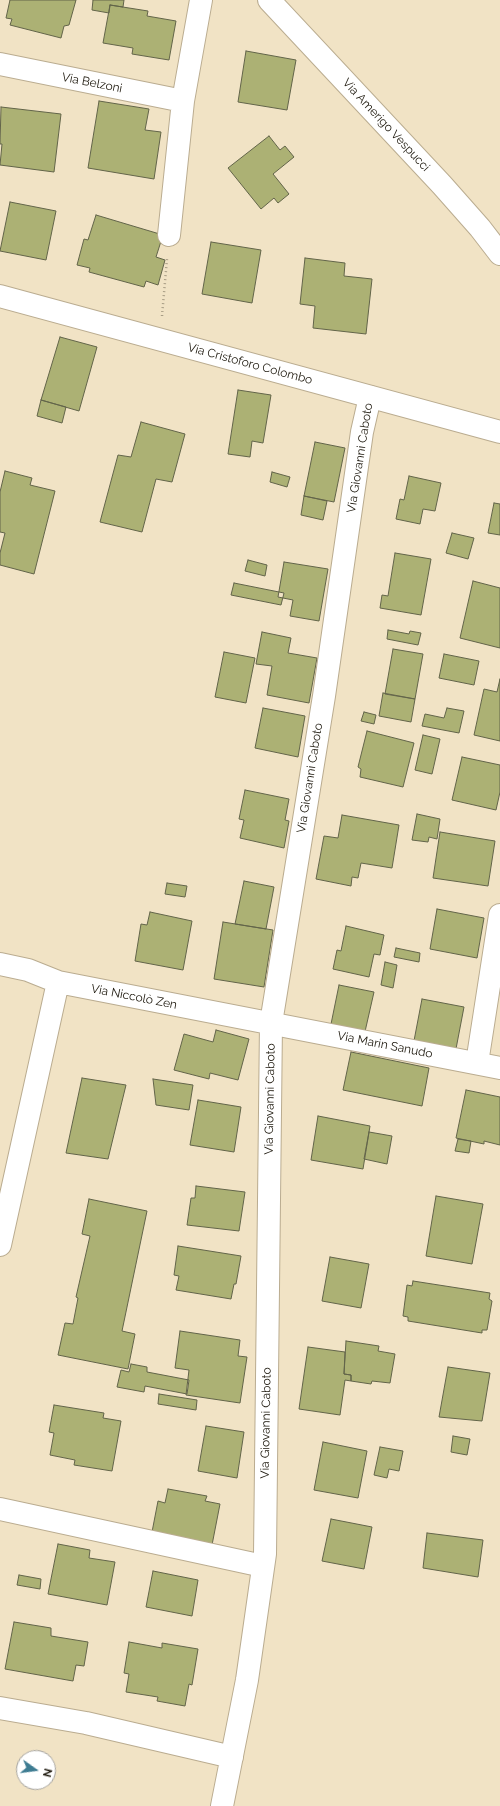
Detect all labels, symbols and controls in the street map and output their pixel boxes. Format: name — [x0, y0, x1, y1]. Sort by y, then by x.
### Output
street label: Via Belzoni — [61, 70, 123, 96]
street label: Via Amerigo Vespucci — [339, 76, 433, 174]
street label: Via Cristoforo Colombo — [186, 340, 314, 388]
street label: Via Giovanni Caboto — [344, 402, 376, 514]
street label: Via Giovanni Caboto — [294, 722, 326, 834]
street label: Via Niccolò Zen — [90, 982, 178, 1012]
street label: Via Marin Sanudo — [336, 1029, 434, 1061]
street label: Via Giovanni Caboto — [262, 1043, 278, 1155]
street label: Via Giovanni Caboto — [258, 1367, 274, 1479]
north arrow — [16, 1750, 56, 1790]
text: N — [40, 1767, 54, 1778]

